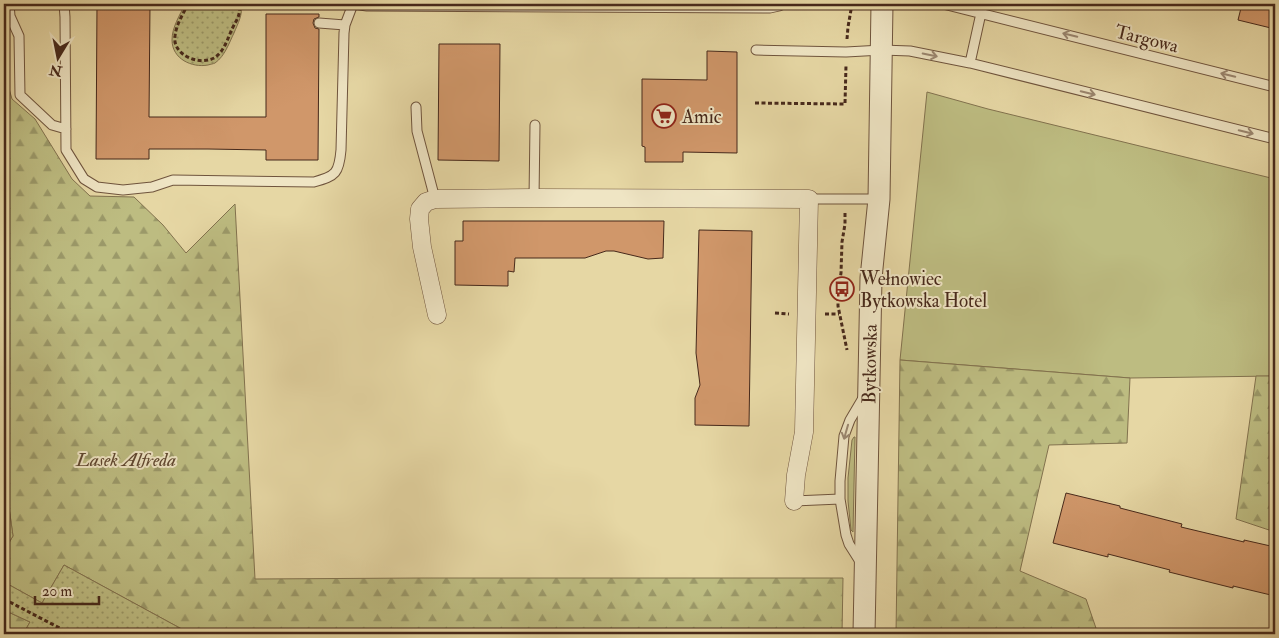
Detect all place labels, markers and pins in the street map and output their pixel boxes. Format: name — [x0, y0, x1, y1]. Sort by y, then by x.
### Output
supermarket icon: Amic — [651, 103, 677, 129]
place label: Amic — [681, 105, 722, 129]
place label: Wełnowiec Bytkowska Hotel — [859, 267, 987, 313]
bus stop icon: Wełnowiec Bytkowska Hotel — [829, 276, 855, 302]

